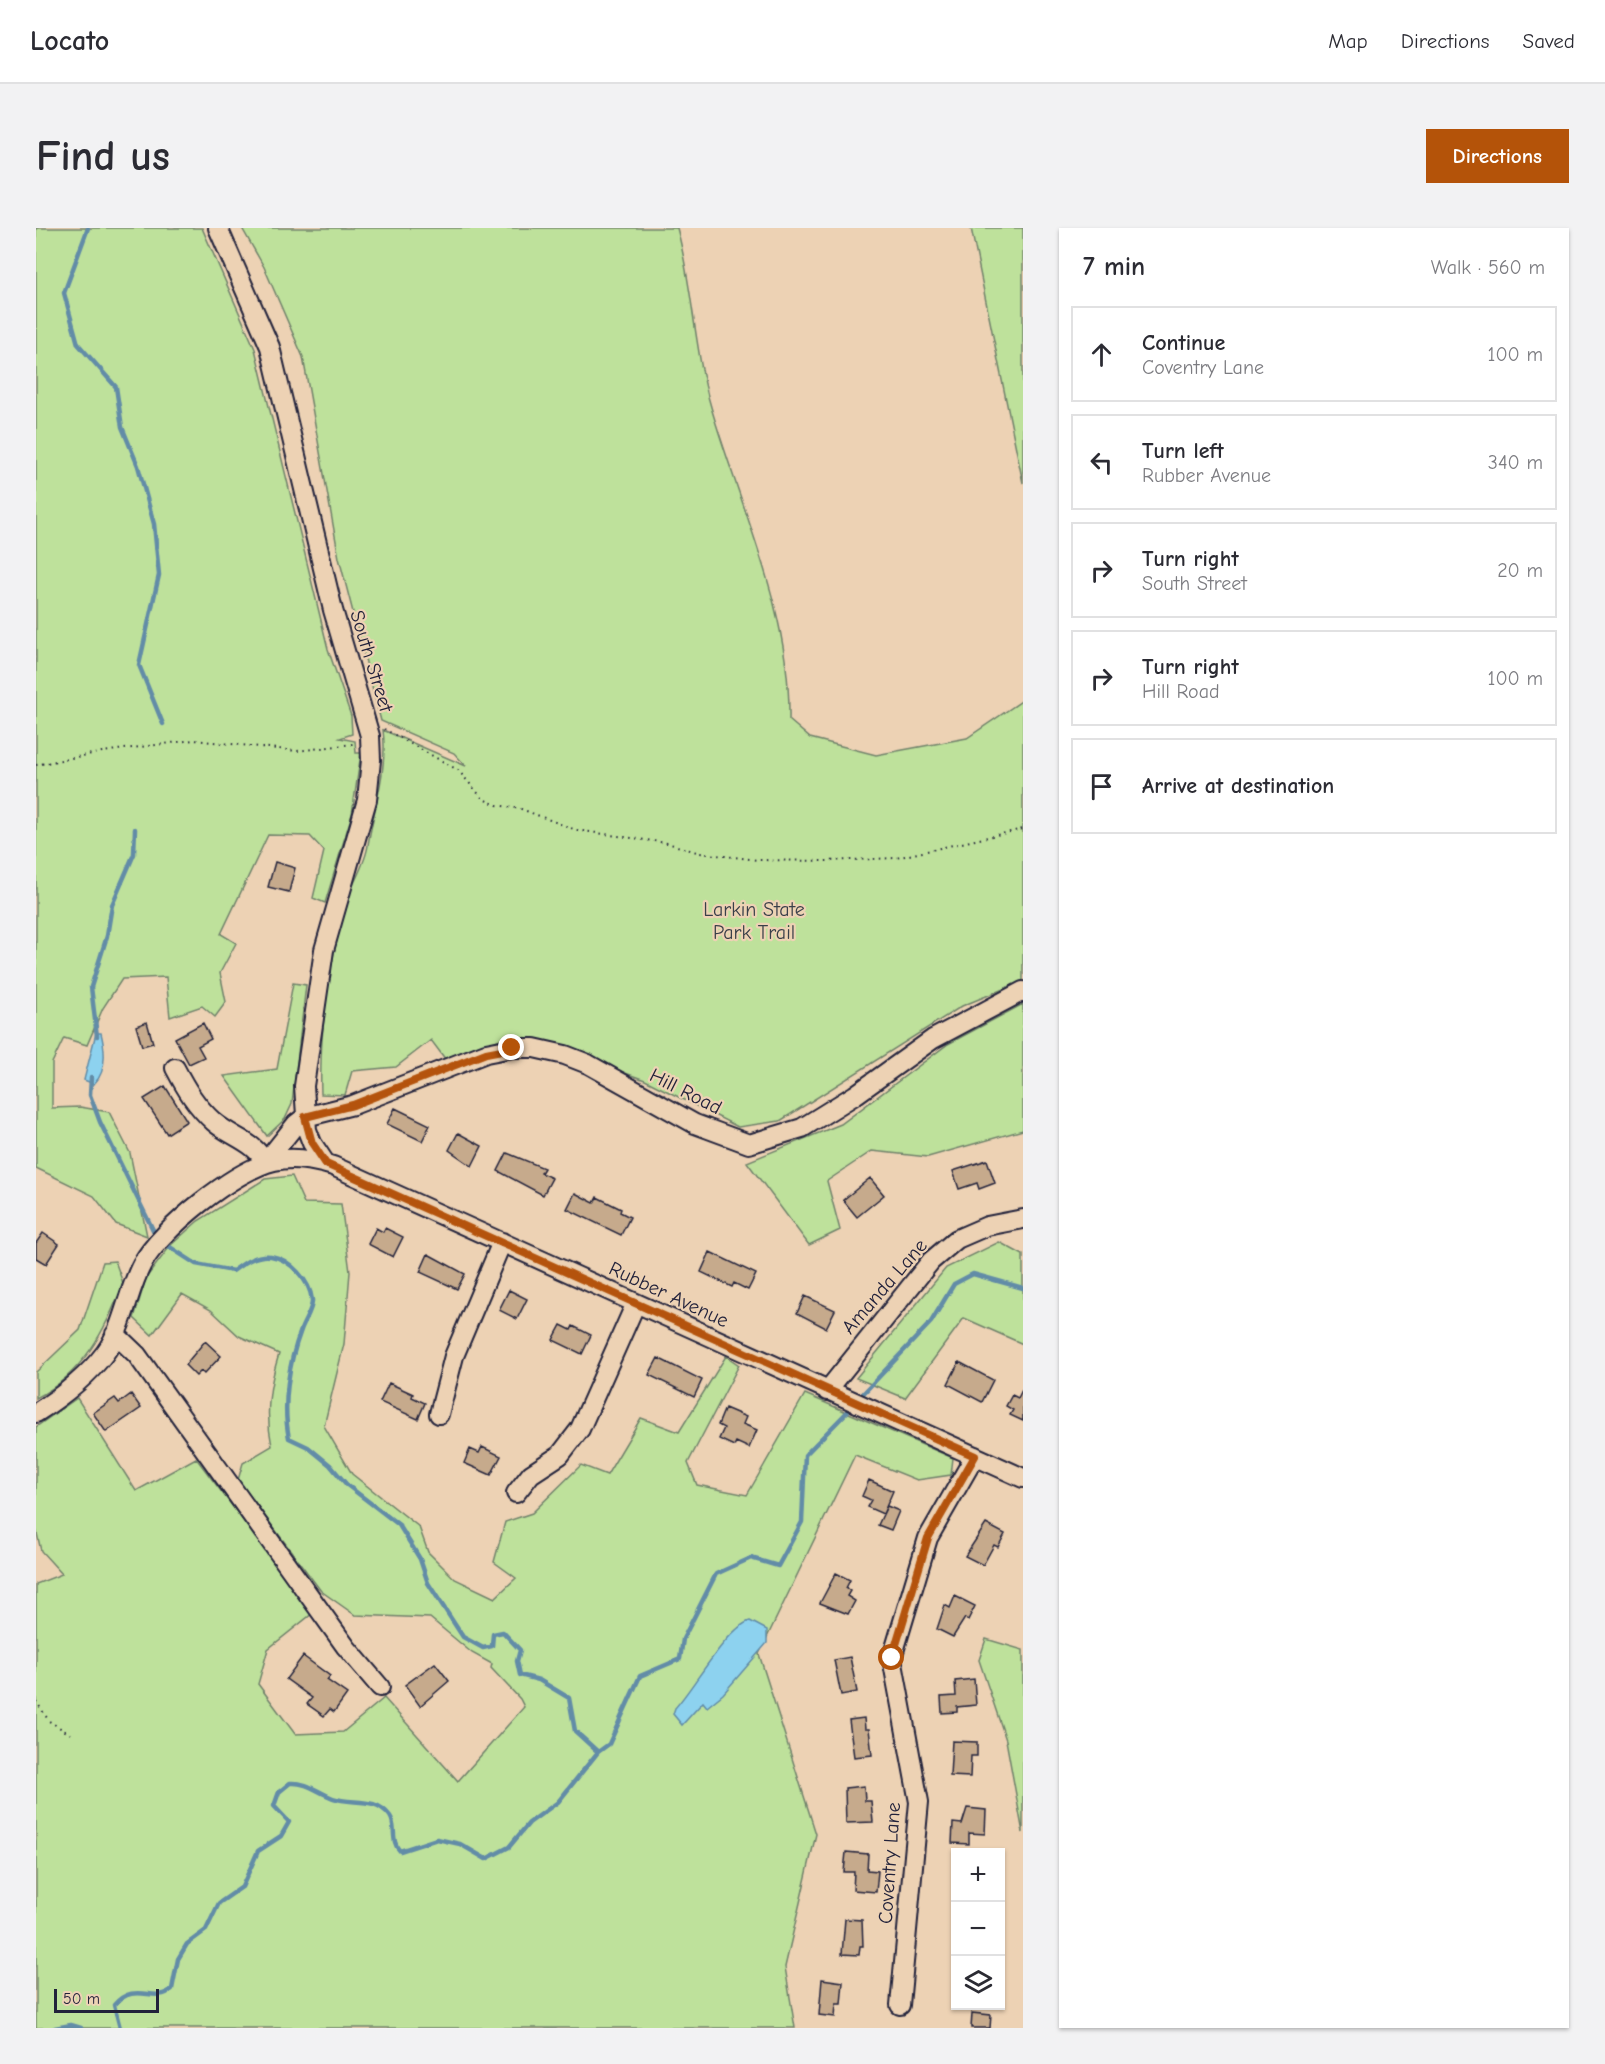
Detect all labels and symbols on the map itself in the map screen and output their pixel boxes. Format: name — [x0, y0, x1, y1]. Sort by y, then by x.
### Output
street label: South Street — [345, 608, 398, 716]
park label: Larkin State Park Trail — [703, 898, 805, 944]
route end — [498, 1034, 524, 1060]
street label: Hill Road — [646, 1064, 726, 1119]
street label: Amanda Lane — [837, 1234, 932, 1338]
street label: Rubber Avenue — [605, 1257, 732, 1332]
route start — [878, 1644, 904, 1670]
street label: Coventry Lane — [874, 1801, 905, 1925]
scale bar — [54, 1986, 159, 2014]

